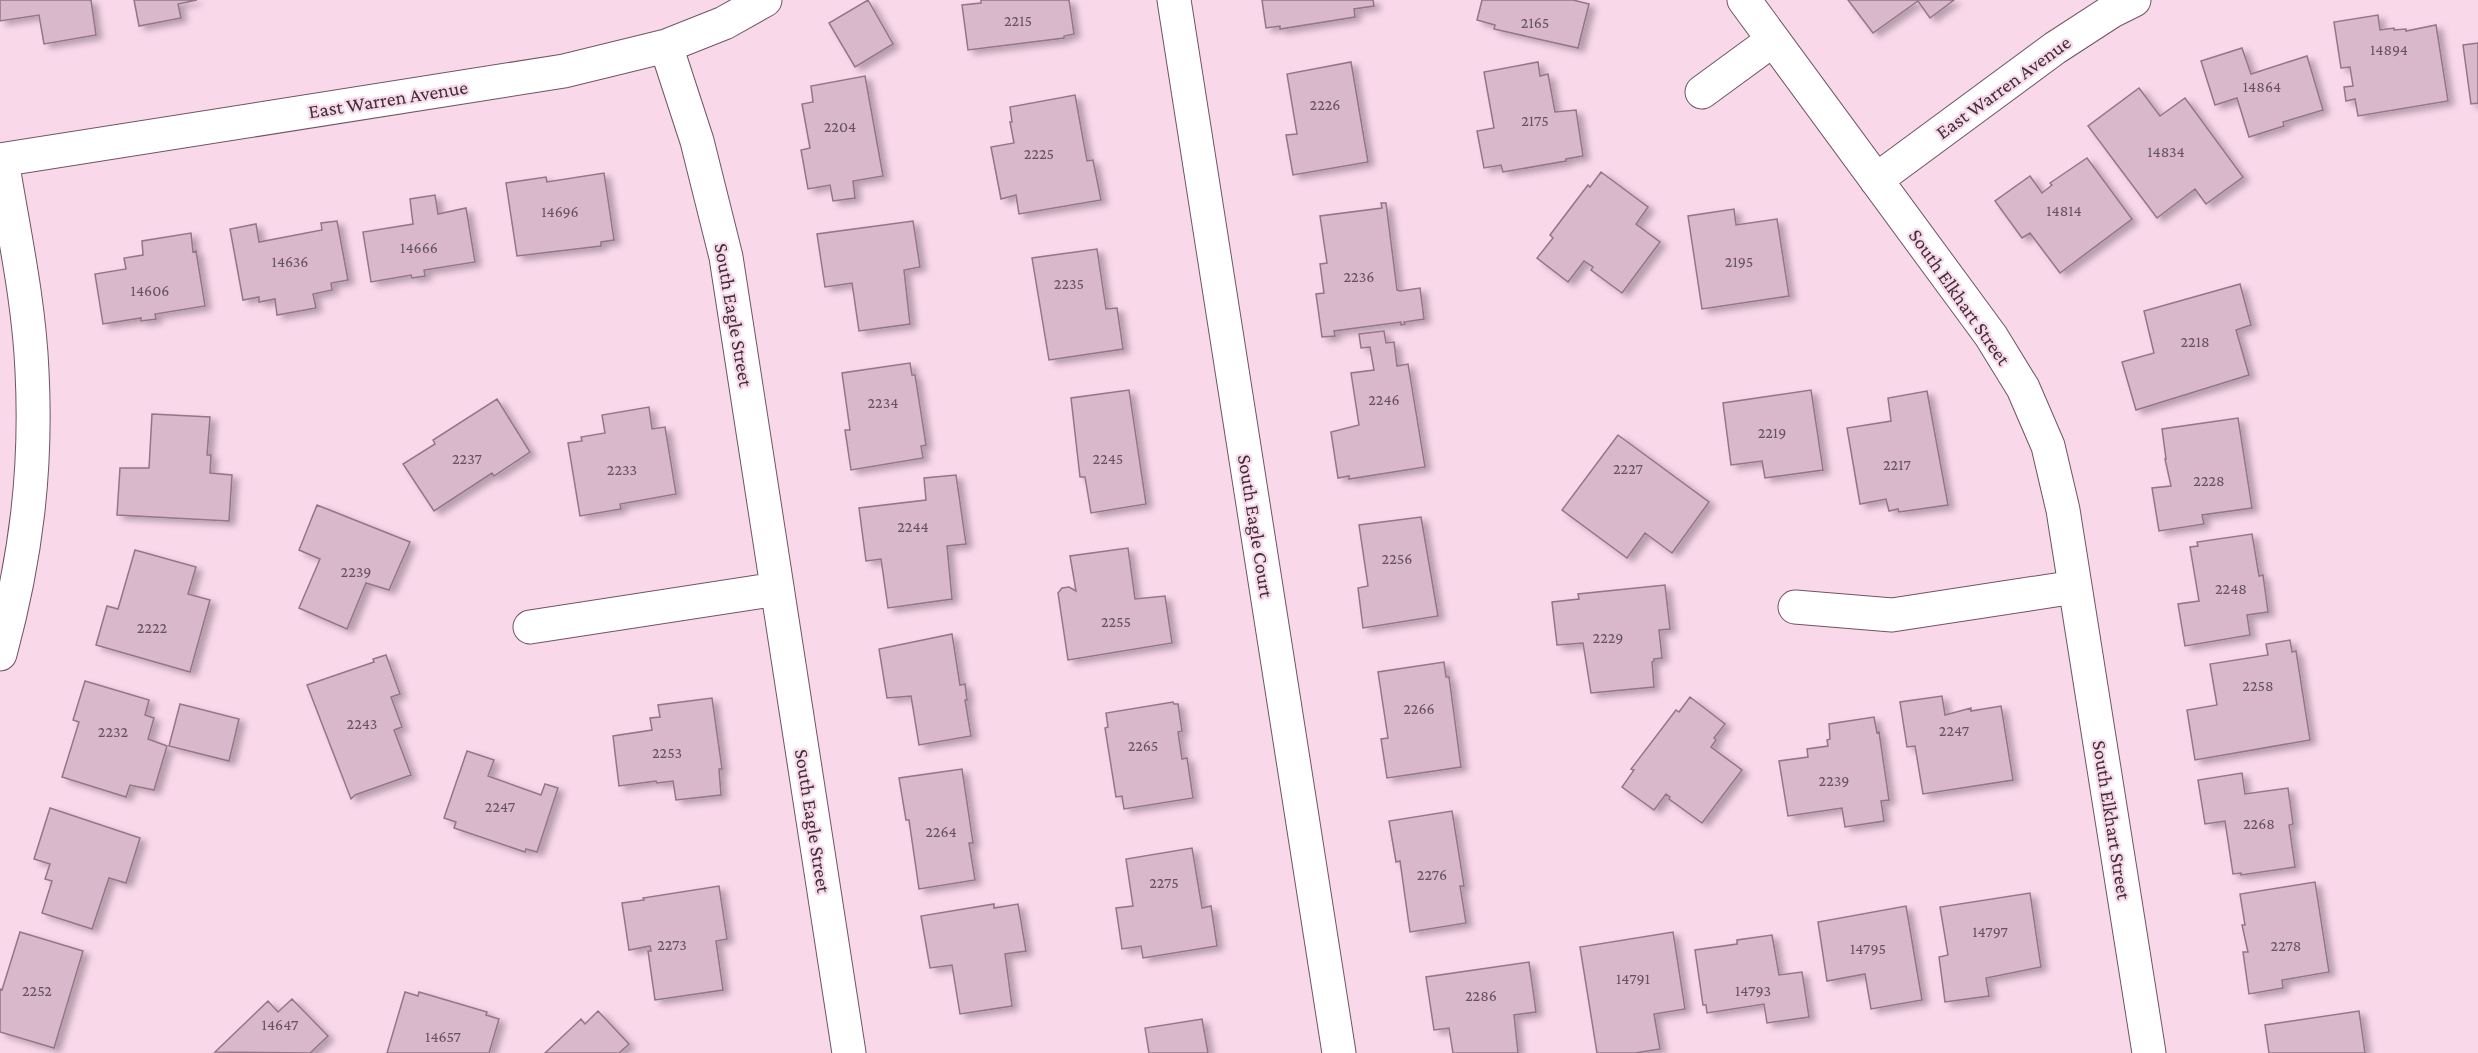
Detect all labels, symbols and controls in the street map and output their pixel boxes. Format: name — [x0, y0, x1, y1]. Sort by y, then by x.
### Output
house number: 2215 — [1004, 12, 1032, 29]
house number: 2165 — [1521, 14, 1549, 31]
street label: East Warren Avenue — [1931, 31, 2075, 143]
house number: 14894 — [2370, 41, 2408, 58]
street label: East Warren Avenue — [307, 76, 469, 122]
house number: 14864 — [2243, 78, 2281, 95]
house number: 2226 — [1310, 96, 1340, 113]
house number: 2175 — [1521, 112, 1549, 129]
house number: 2204 — [824, 118, 856, 135]
house number: 14834 — [2147, 143, 2185, 160]
house number: 2225 — [1024, 145, 1054, 162]
house number: 14814 — [2046, 202, 2082, 219]
house number: 14696 — [541, 203, 579, 220]
street label: South Elkhart Street — [1905, 225, 2015, 370]
house number: 14666 — [400, 239, 438, 256]
street label: South Eagle Street — [710, 241, 758, 389]
house number: 14636 — [272, 253, 308, 270]
house number: 2195 — [1725, 253, 1753, 270]
house number: 2236 — [1344, 268, 1374, 285]
house number: 2235 — [1054, 275, 1084, 292]
house number: 14606 — [131, 282, 169, 299]
house number: 2218 — [2180, 333, 2210, 350]
house number: 2246 — [1368, 391, 1400, 408]
house number: 2234 — [868, 394, 898, 411]
house number: 2219 — [1758, 424, 1786, 441]
house number: 2237 — [452, 450, 483, 467]
house number: 2245 — [1093, 450, 1123, 467]
street label: South Eagle Court — [1233, 453, 1278, 600]
house number: 2217 — [1883, 456, 1912, 473]
house number: 2227 — [1613, 460, 1644, 477]
house number: 2233 — [607, 461, 637, 478]
house number: 2228 — [2193, 472, 2225, 489]
house number: 2244 — [897, 518, 929, 535]
house number: 2256 — [1382, 550, 1412, 567]
house number: 2239 — [341, 563, 371, 580]
house number: 2248 — [2215, 580, 2247, 597]
house number: 2255 — [1101, 613, 1131, 630]
house number: 2222 — [137, 619, 168, 636]
house number: 2229 — [1593, 629, 1623, 646]
house number: 2258 — [2242, 677, 2274, 694]
house number: 2266 — [1403, 700, 1435, 717]
house number: 2243 — [347, 715, 377, 732]
house number: 2247 — [1939, 722, 1970, 739]
house number: 2232 — [98, 723, 129, 740]
house number: 2265 — [1128, 737, 1158, 754]
street label: South Elkhart Street — [2089, 739, 2136, 902]
house number: 2253 — [652, 744, 682, 761]
street label: South Eagle Street — [790, 747, 835, 895]
house number: 2239 — [1819, 772, 1849, 789]
house number: 2247 — [485, 798, 516, 815]
house number: 2268 — [2243, 815, 2275, 832]
house number: 2264 — [925, 823, 957, 840]
house number: 2276 — [1417, 866, 1447, 883]
house number: 2275 — [1149, 874, 1179, 891]
house number: 14797 — [1972, 923, 2008, 940]
house number: 2273 — [657, 936, 687, 953]
house number: 2278 — [2271, 937, 2301, 954]
house number: 14795 — [1850, 940, 1886, 957]
house number: 14791 — [1616, 970, 1650, 987]
house number: 2252 — [22, 982, 52, 999]
house number: 14793 — [1735, 982, 1771, 999]
house number: 2286 — [1465, 987, 1497, 1004]
house number: 14647 — [262, 1016, 299, 1033]
house number: 14657 — [425, 1028, 462, 1045]

